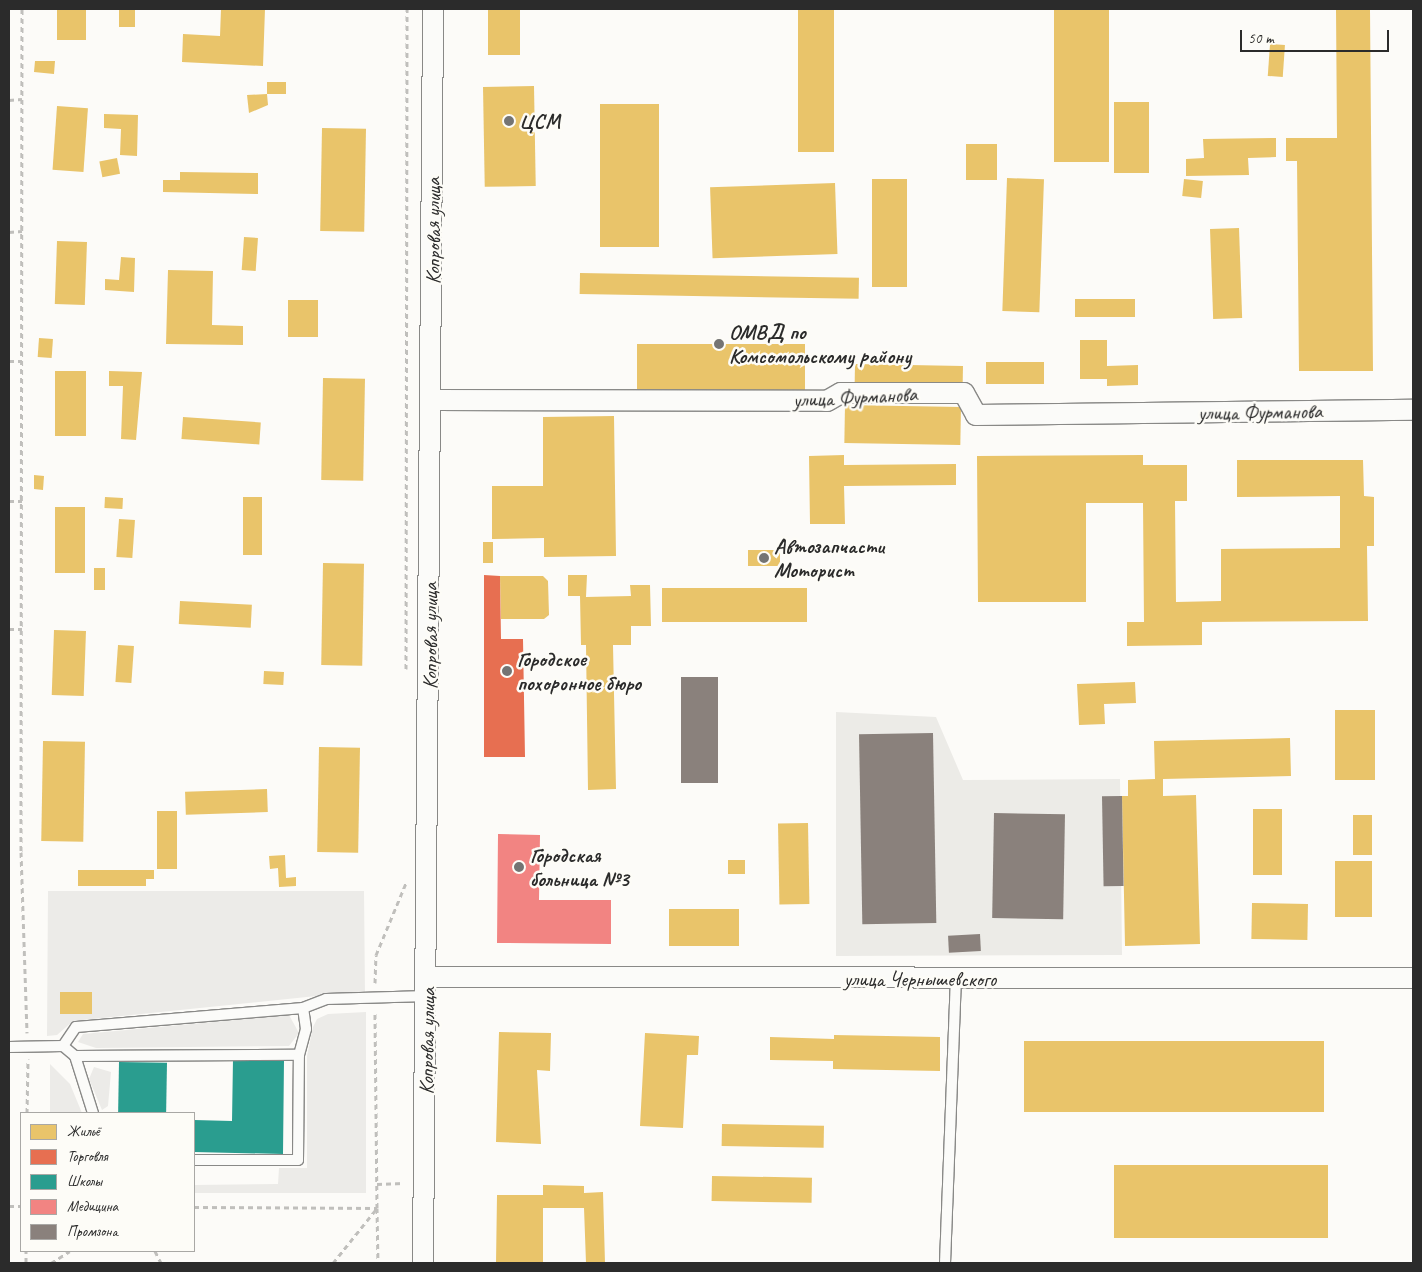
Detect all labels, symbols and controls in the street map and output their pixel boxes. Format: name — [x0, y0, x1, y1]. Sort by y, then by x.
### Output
scale bar — [1242, 20, 1391, 52]
text: 50 m — [1248, 29, 1274, 48]
place label: ЦСМ — [519, 108, 561, 134]
marker: ЦСМ — [503, 115, 515, 127]
street label: Копровая улица — [420, 177, 446, 285]
place label: ОМВД по Комсомольскому району — [729, 319, 911, 369]
marker: ОМВД по Комсомольскому району — [713, 338, 725, 350]
street label: улица Фурманова — [791, 381, 919, 413]
street label: улица Фурманова — [1197, 398, 1323, 426]
place label: Автозапчасти Моторист — [774, 533, 884, 583]
marker: Автозапчасти Моторист — [758, 552, 770, 564]
street label: Копровая улица — [417, 582, 443, 690]
place label: Городское похоронное бюро — [517, 646, 641, 696]
marker: Городское похоронное бюро — [501, 665, 513, 677]
place label: Городская больница №3 — [530, 842, 629, 892]
marker: Городская больница №3 — [512, 860, 526, 874]
street label: улица Чернышевского — [844, 966, 996, 992]
street label: Копровая улица — [413, 987, 441, 1095]
legend — [20, 1112, 195, 1252]
text: Жильё — [67, 1122, 100, 1141]
text: Торговля — [67, 1147, 108, 1166]
text: Школы — [67, 1172, 102, 1191]
text: Медицина — [67, 1197, 118, 1216]
text: Промзона — [67, 1222, 118, 1241]

